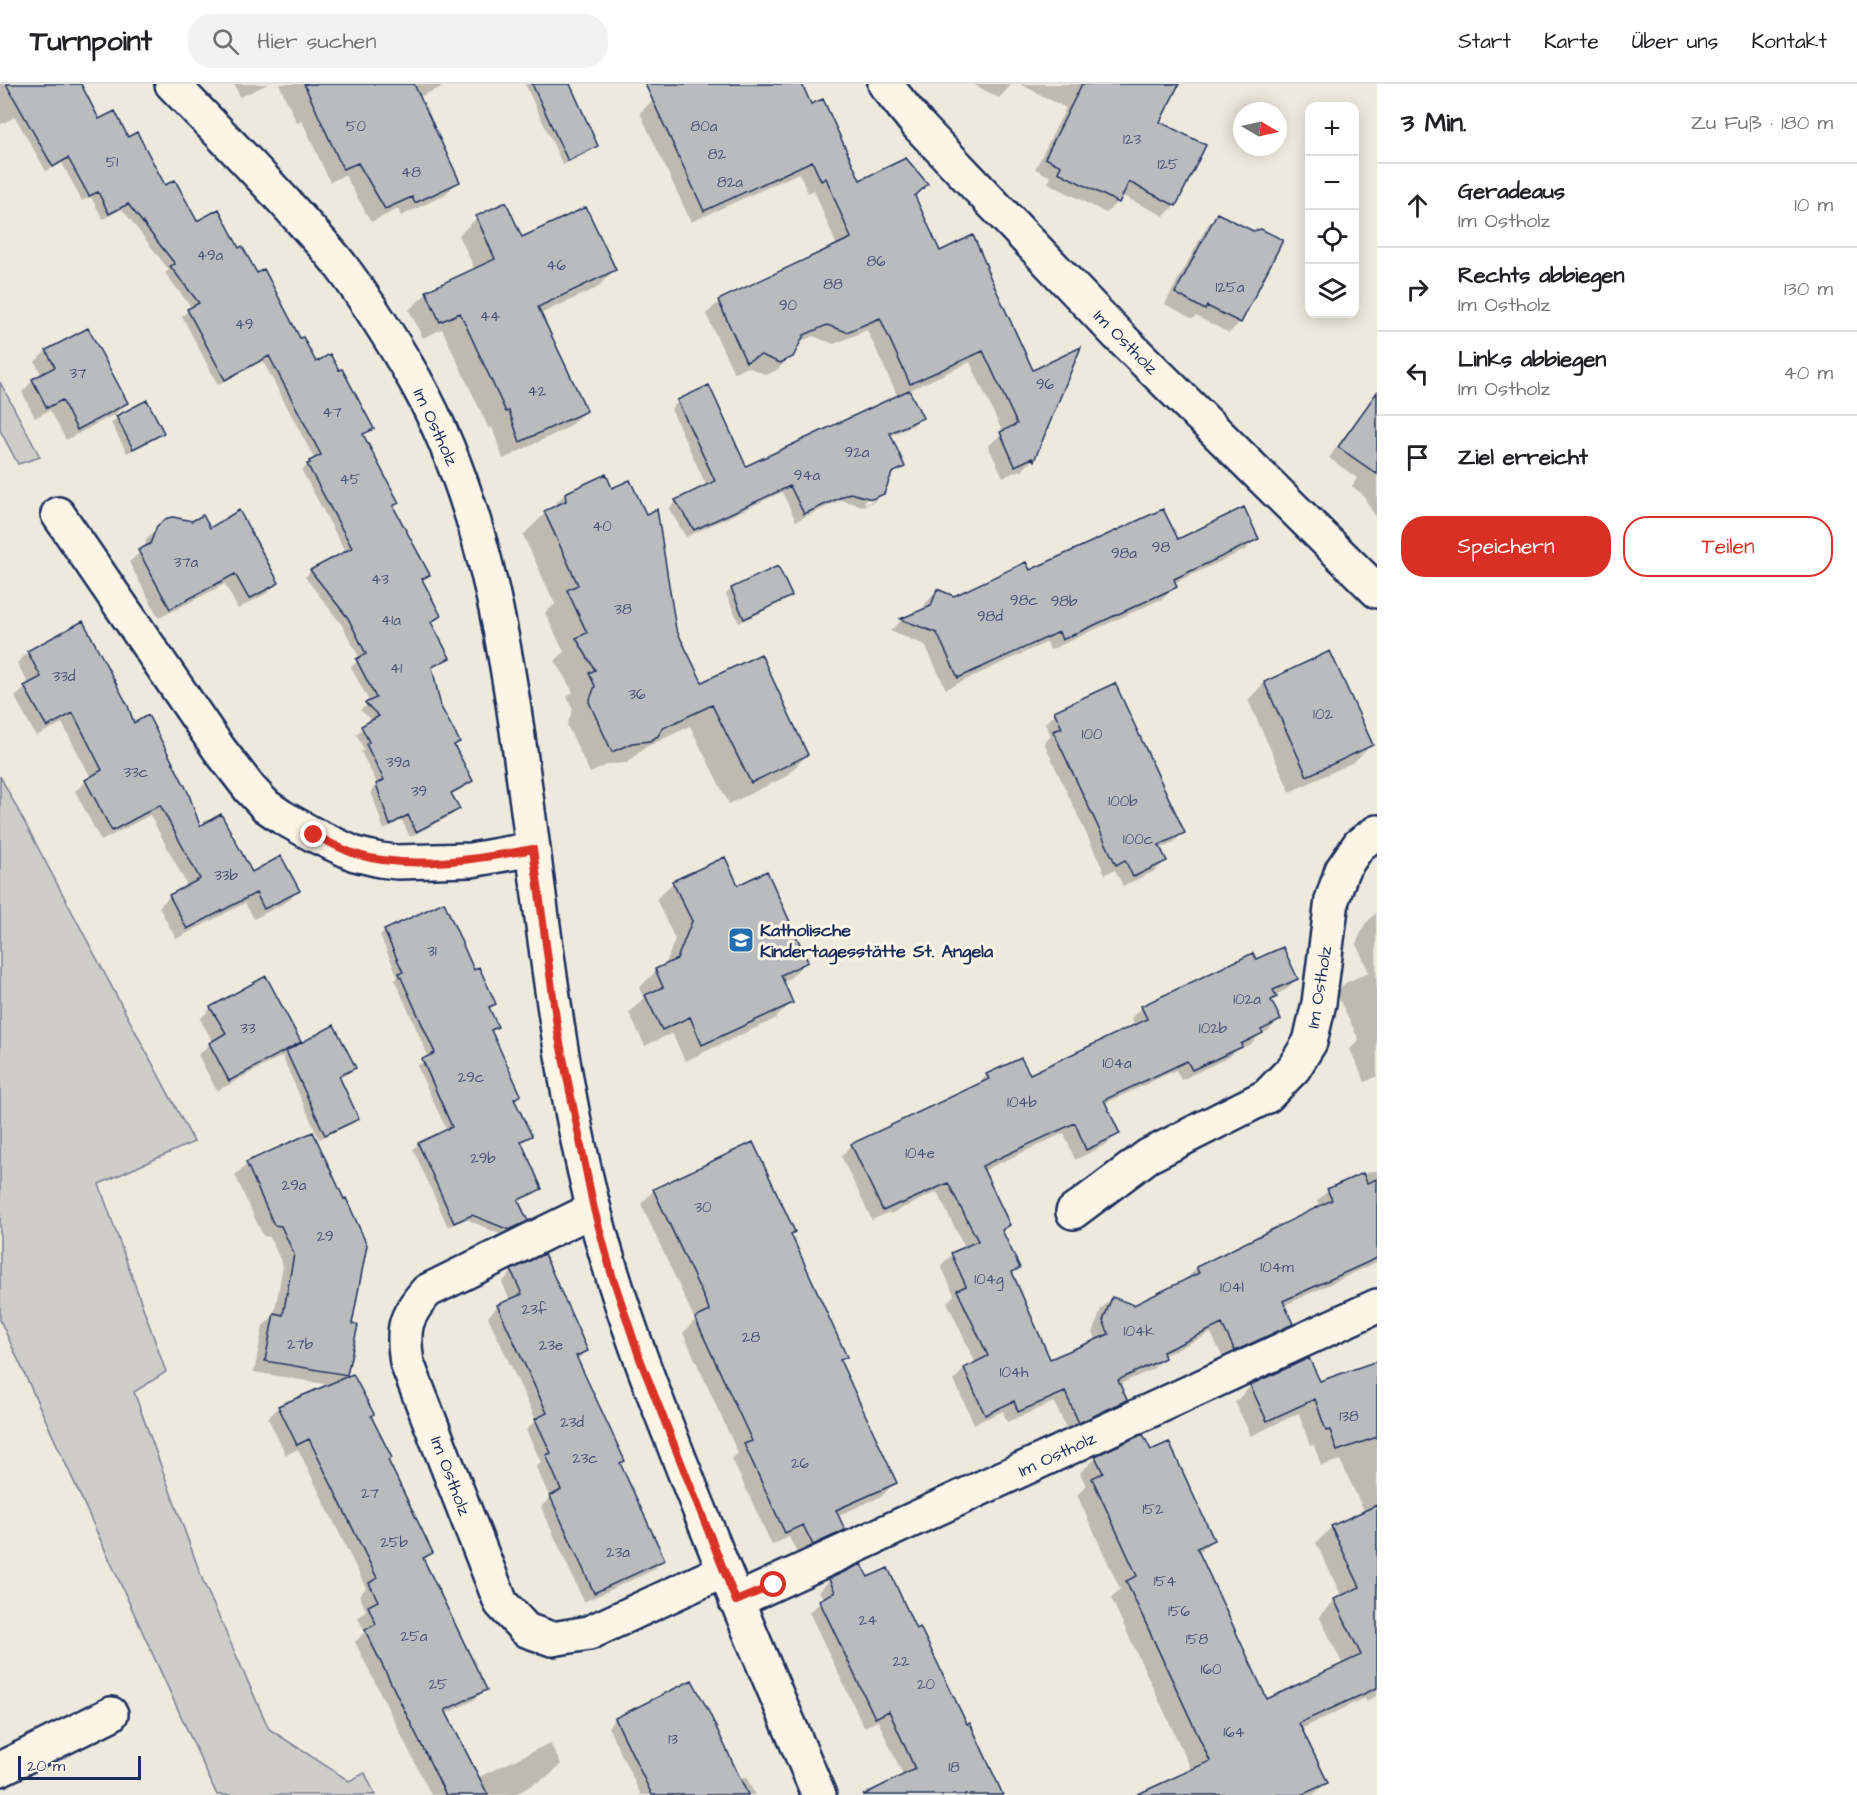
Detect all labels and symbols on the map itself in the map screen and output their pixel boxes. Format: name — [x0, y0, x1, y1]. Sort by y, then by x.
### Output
north arrow — [1233, 102, 1287, 156]
house number: 50 — [346, 116, 367, 137]
house number: 80a — [691, 116, 718, 137]
house number: 123 — [1123, 129, 1141, 150]
house number: 82 — [708, 144, 727, 165]
house number: 51 — [106, 152, 118, 173]
house number: 125 — [1157, 154, 1179, 175]
house number: 48 — [401, 162, 421, 183]
house number: 82a — [717, 172, 743, 193]
house number: 49a — [197, 245, 224, 266]
house number: 86 — [866, 251, 886, 272]
house number: 46 — [546, 255, 566, 276]
house number: 88 — [823, 274, 843, 295]
house number: 125a — [1216, 277, 1245, 298]
house number: 90 — [779, 295, 798, 316]
street label: Im Ostholz — [1087, 304, 1164, 381]
house number: 44 — [480, 306, 500, 327]
house number: 49 — [235, 314, 253, 335]
house number: 37 — [70, 363, 86, 384]
house number: 96 — [1036, 374, 1055, 395]
house number: 42 — [528, 381, 547, 402]
street label: Im Ostholz — [407, 384, 464, 470]
house number: 47 — [322, 402, 342, 423]
house number: 92a — [845, 442, 870, 463]
house number: 94a — [794, 465, 821, 486]
house number: 45 — [340, 469, 361, 490]
house number: 40 — [592, 516, 612, 537]
house number: 98 — [1152, 537, 1170, 558]
house number: 98a — [1111, 543, 1137, 564]
house number: 37a — [174, 552, 199, 573]
house number: 43 — [371, 569, 389, 590]
house number: 98c — [1010, 590, 1038, 611]
house number: 98b — [1051, 591, 1078, 612]
house number: 38 — [614, 599, 632, 620]
house number: 98d — [977, 606, 1003, 627]
house number: 41a — [381, 610, 401, 631]
house number: 41 — [390, 658, 402, 679]
house number: 33d — [53, 666, 76, 687]
house number: 36 — [628, 684, 646, 705]
house number: 102 — [1313, 704, 1333, 725]
house number: 100 — [1082, 724, 1103, 745]
house number: 39a — [386, 752, 410, 773]
house number: 33c — [124, 762, 149, 783]
house number: 39 — [411, 781, 427, 802]
house number: 100b — [1108, 791, 1138, 812]
route end — [300, 821, 326, 847]
house number: 100c — [1123, 829, 1154, 850]
house number: 33b — [214, 865, 238, 886]
place label: Katholische Kindertagesstätte St. Angela — [760, 918, 994, 965]
school or university icon: Katholische Kindertagesstätte St. Angela — [726, 925, 756, 955]
house number: 31 — [427, 941, 437, 962]
street label: Im Ostholz — [1301, 944, 1338, 1030]
house number: 102a — [1233, 989, 1261, 1010]
house number: 33 — [240, 1018, 256, 1039]
house number: 102b — [1199, 1018, 1228, 1039]
house number: 104a — [1102, 1053, 1132, 1074]
house number: 29c — [458, 1067, 485, 1088]
house number: 104b — [1007, 1092, 1038, 1113]
house number: 104e — [905, 1143, 935, 1164]
house number: 29b — [470, 1148, 496, 1169]
house number: 29a — [282, 1175, 307, 1196]
house number: 30 — [694, 1197, 712, 1218]
house number: 29 — [316, 1226, 334, 1247]
house number: 104m — [1260, 1257, 1294, 1278]
house number: 104g — [974, 1269, 1004, 1291]
house number: 104l — [1220, 1277, 1244, 1298]
house number: 23f — [521, 1299, 547, 1320]
house number: 104k — [1124, 1321, 1154, 1342]
house number: 28 — [742, 1327, 760, 1348]
house number: 27b — [287, 1334, 314, 1355]
house number: 23e — [539, 1335, 563, 1356]
house number: 104h — [999, 1362, 1029, 1383]
house number: 138 — [1339, 1406, 1359, 1427]
house number: 23d — [560, 1412, 584, 1433]
street label: Im Ostholz — [1014, 1426, 1100, 1483]
street label: Im Ostholz — [424, 1433, 477, 1520]
house number: 23c — [572, 1448, 598, 1469]
house number: 26 — [791, 1453, 810, 1474]
house number: 27 — [361, 1483, 379, 1504]
house number: 152 — [1142, 1499, 1164, 1520]
house number: 25b — [380, 1532, 408, 1553]
house number: 23a — [606, 1542, 630, 1563]
route start — [760, 1571, 786, 1597]
house number: 154 — [1154, 1571, 1176, 1592]
house number: 156 — [1168, 1601, 1191, 1622]
house number: 24 — [859, 1610, 877, 1631]
house number: 25a — [401, 1626, 428, 1647]
house number: 158 — [1186, 1629, 1208, 1650]
house number: 22 — [892, 1651, 910, 1672]
house number: 160 — [1201, 1659, 1222, 1680]
house number: 25 — [428, 1674, 448, 1695]
house number: 20 — [917, 1674, 936, 1695]
house number: 164 — [1223, 1722, 1245, 1743]
house number: 13 — [668, 1729, 678, 1750]
scale bar — [18, 1753, 141, 1780]
house number: 18 — [948, 1757, 960, 1778]

